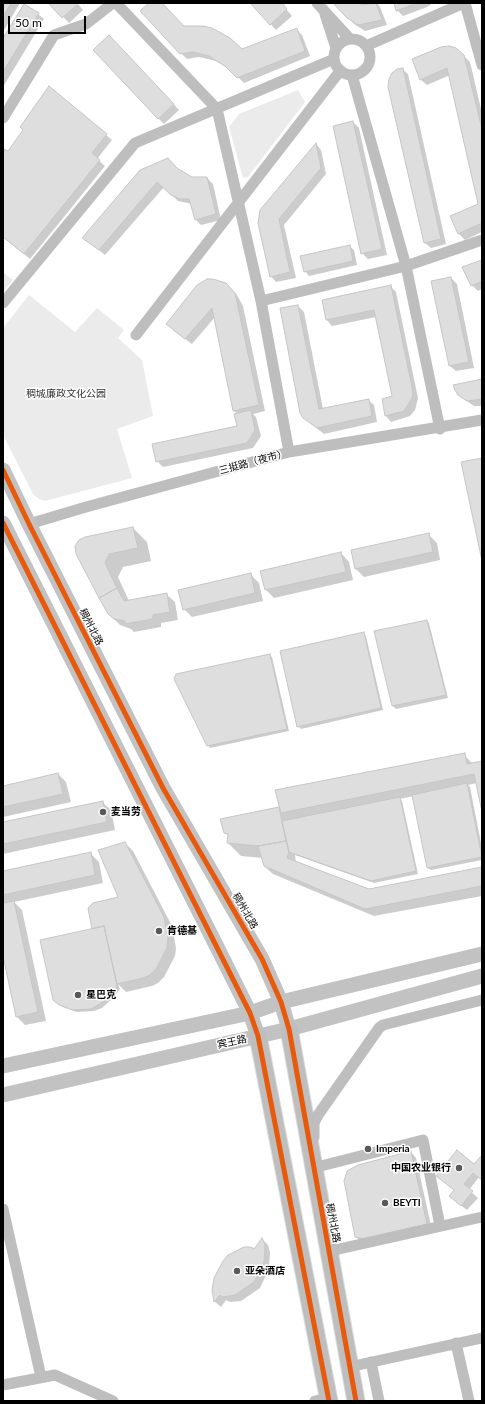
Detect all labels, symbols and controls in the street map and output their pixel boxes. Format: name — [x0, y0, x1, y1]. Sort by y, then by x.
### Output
scale bar — [10, 8, 88, 34]
text: 50 m — [15, 15, 42, 30]
park label: 稠城廉政文化公园 — [26, 388, 106, 400]
street label: 三挺路（夜市） — [218, 447, 288, 477]
street label: 稠州北路 — [77, 606, 105, 648]
place label: 麦当劳 — [111, 806, 141, 818]
marker: 麦当劳 — [98, 807, 108, 817]
street label: 稠州北路 — [230, 891, 260, 931]
place label: 肯德基 — [167, 925, 197, 937]
marker: 肯德基 — [154, 926, 164, 936]
place label: 星巴克 — [86, 989, 116, 1001]
marker: 星巴克 — [73, 990, 83, 1000]
street label: 宾王路 — [216, 1033, 248, 1051]
place label: Imperia — [376, 1143, 410, 1155]
marker: Imperia — [363, 1144, 373, 1154]
place label: 中国农业银行 — [391, 1162, 451, 1174]
marker: 中国农业银行 — [454, 1163, 464, 1173]
place label: BEYTI — [393, 1197, 421, 1209]
marker: BEYTI — [380, 1198, 390, 1208]
street label: 稠州北路 — [323, 1202, 343, 1244]
place label: 亚朵酒店 — [245, 1265, 285, 1277]
marker: 亚朵酒店 — [232, 1266, 242, 1276]

